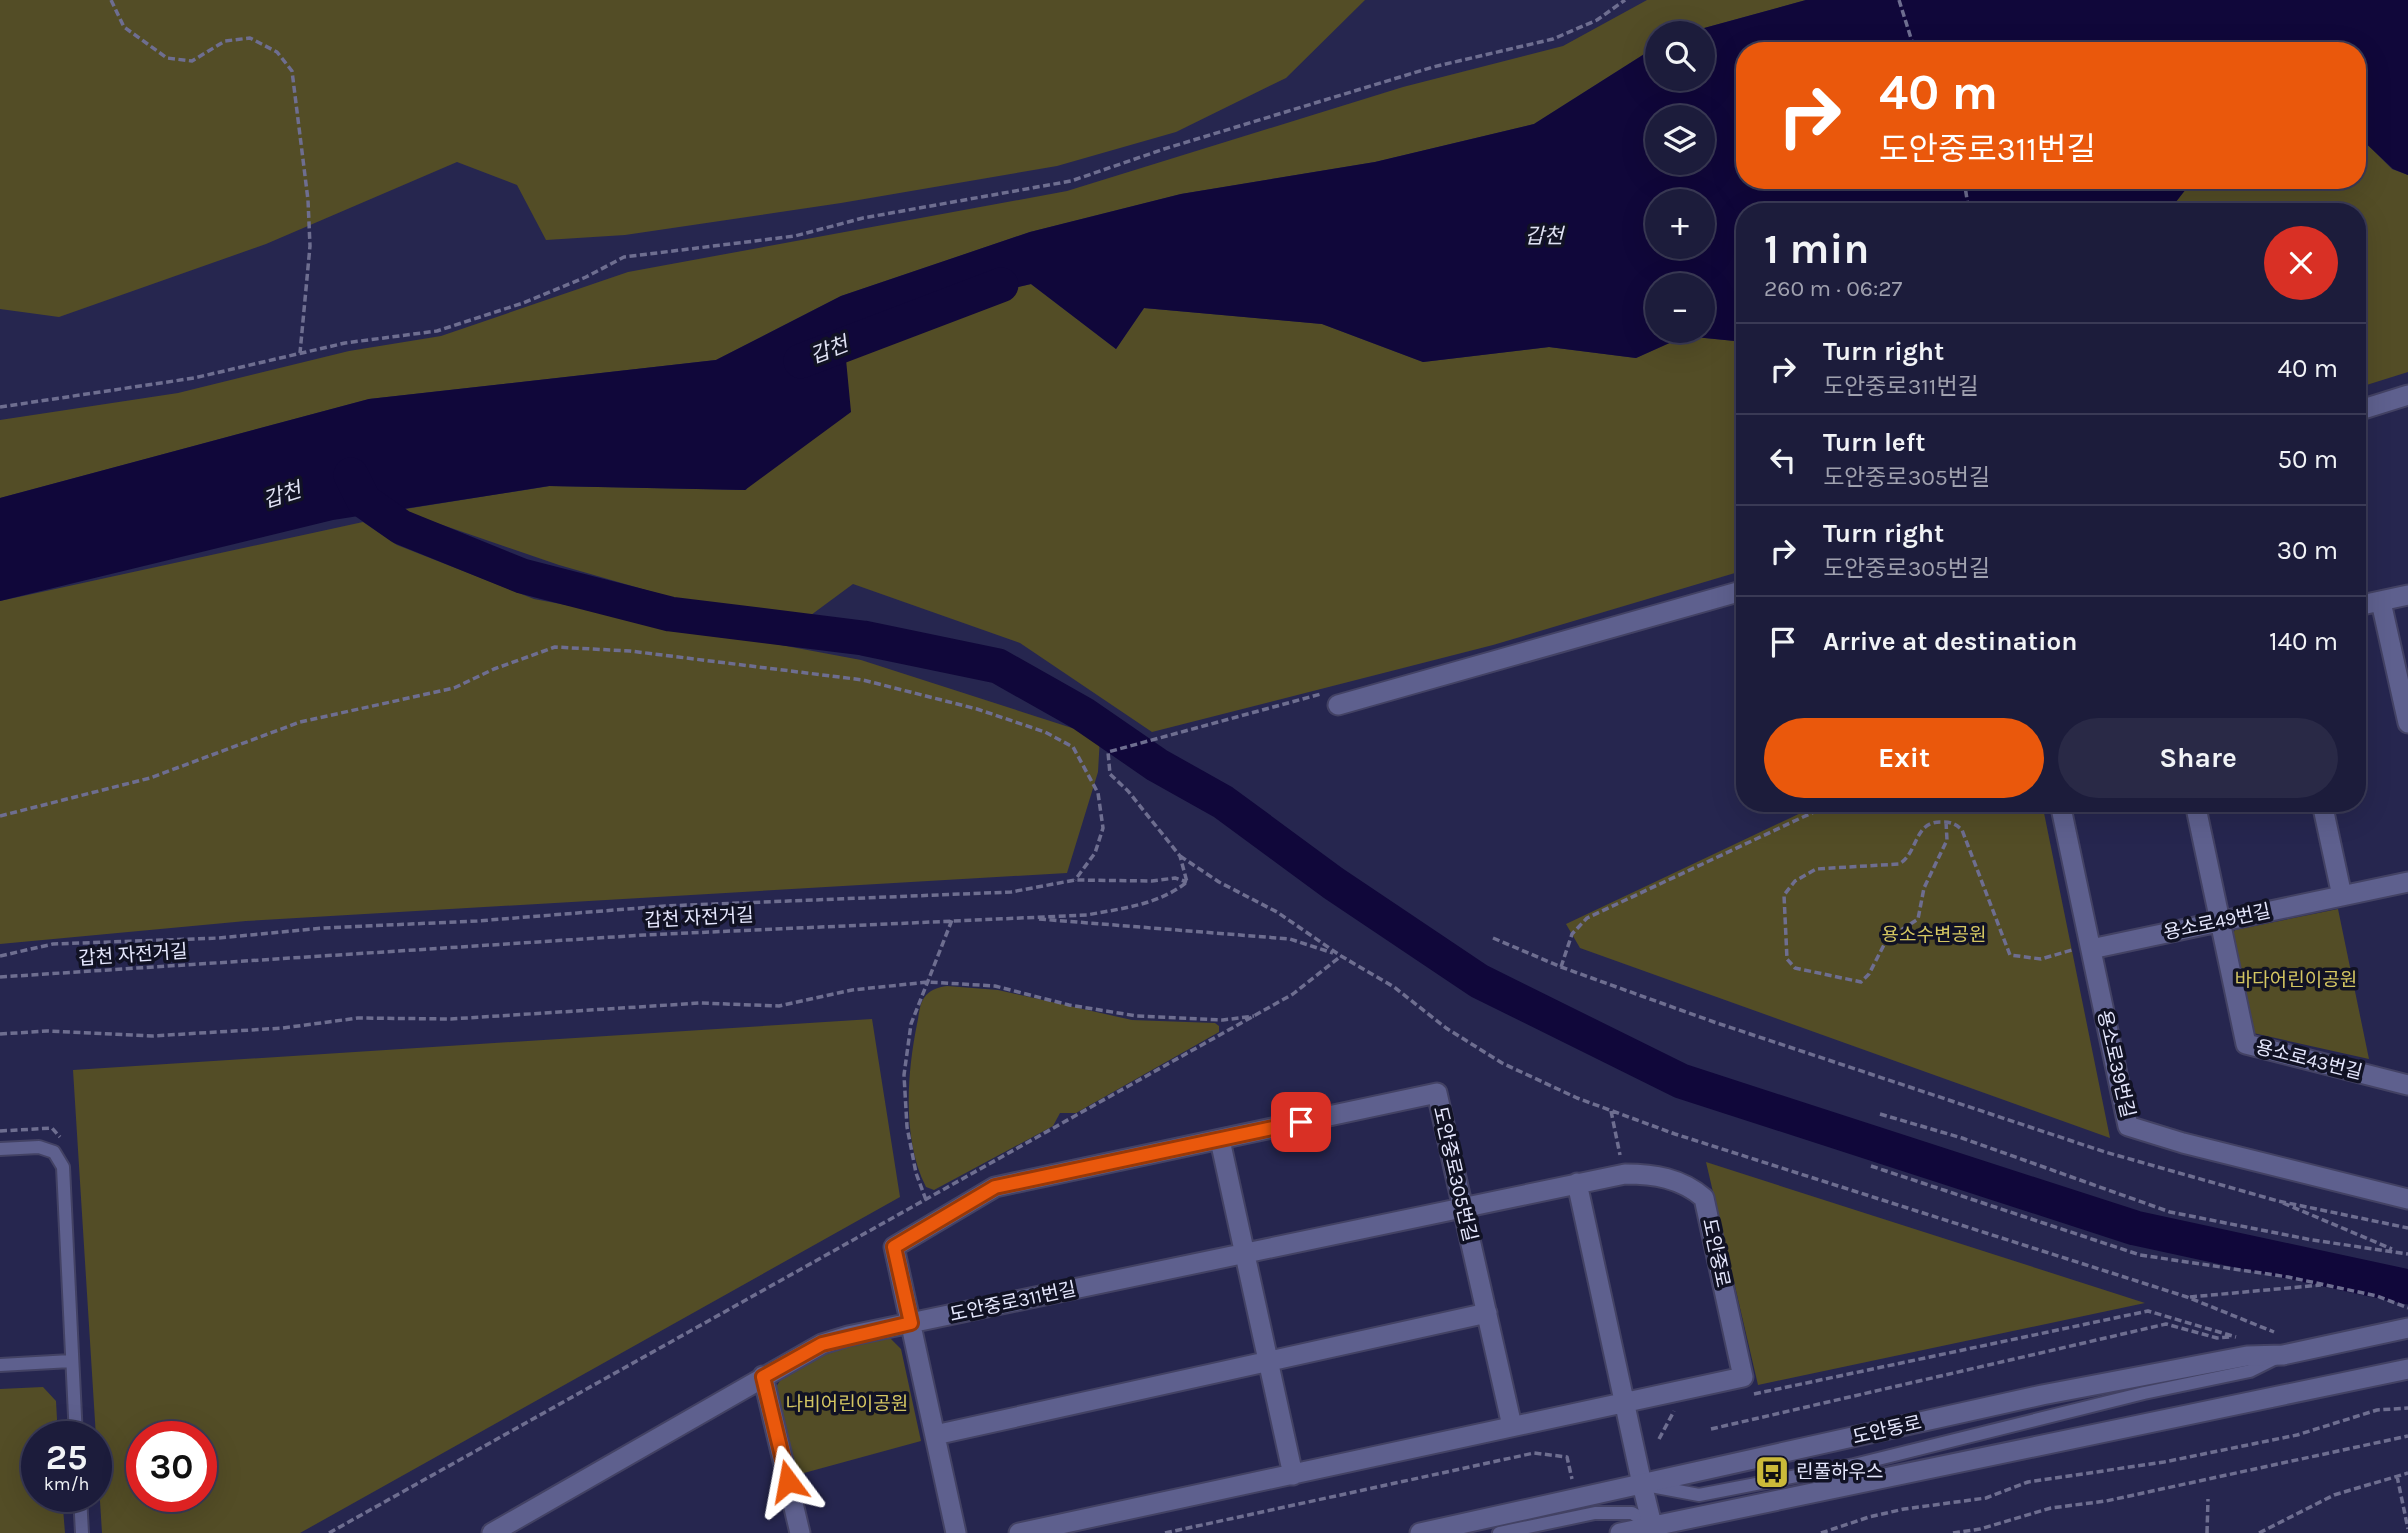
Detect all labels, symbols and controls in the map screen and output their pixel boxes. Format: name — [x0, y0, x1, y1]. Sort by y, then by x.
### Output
map controls — [1645, 21, 1715, 343]
button: search — [1645, 21, 1715, 91]
text: 40 m — [1879, 64, 1998, 121]
icon: right — [1764, 70, 1855, 161]
button: layers — [1645, 105, 1715, 175]
text: 도안중로311번길 — [1879, 131, 2096, 168]
button: + — [1645, 189, 1715, 259]
water label: 갑천 — [1525, 224, 1566, 248]
text: 1 min — [1764, 224, 1869, 274]
button: close — [2264, 226, 2338, 300]
button: − — [1645, 273, 1715, 343]
text: 260 m · 06:27 — [1764, 275, 1902, 302]
water label: 갑천 — [807, 331, 854, 368]
text: Turn right — [1823, 336, 1944, 367]
icon: right — [1764, 350, 1802, 388]
text: 40 m — [2278, 353, 2338, 384]
text: 도안중로311번길 — [1823, 373, 1979, 400]
text: Turn left — [1823, 427, 1925, 458]
icon: left — [1764, 441, 1802, 479]
text: 50 m — [2277, 444, 2338, 475]
text: 도안중로305번길 — [1823, 464, 1990, 491]
water label: 갑천 — [260, 477, 307, 512]
text: Turn right — [1823, 518, 1944, 549]
icon: right — [1764, 532, 1802, 570]
text: 30 m — [2277, 535, 2338, 566]
text: 도안중로305번길 — [1823, 555, 1990, 582]
icon: arrive — [1764, 623, 1802, 661]
text: Arrive at destination — [1823, 626, 2077, 657]
text: 140 m — [2269, 626, 2338, 657]
button: Exit — [1764, 718, 2044, 798]
button: Share — [2058, 718, 2338, 798]
street label: 용소로49번길 — [2161, 900, 2273, 944]
street label: 갑천 자전거길 — [644, 904, 754, 932]
park label: 용소수변공원 — [1882, 924, 1986, 946]
street label: 갑천 자전거길 — [78, 940, 188, 970]
park label: 바다어린이공원 — [2235, 969, 2357, 991]
street label: 용소로39번길 — [2093, 1008, 2139, 1120]
street label: 용소로43번길 — [2253, 1036, 2365, 1084]
pin — [1271, 1092, 1331, 1152]
icon: arrive — [1282, 1103, 1320, 1141]
street label: 도안중로305번길 — [1429, 1104, 1481, 1244]
street label: 도안중로 — [1698, 1217, 1734, 1289]
street label: 도안중로311번길 — [948, 1278, 1078, 1326]
park label: 나비어린이공원 — [786, 1393, 908, 1415]
street label: 도안동로 — [1850, 1411, 1924, 1449]
speed limit sign: 30 — [126, 1421, 217, 1512]
text: 25 — [46, 1437, 87, 1478]
position arrow — [751, 1444, 825, 1518]
bus stop icon: 린풀하우스 — [1753, 1453, 1791, 1491]
place label: 린풀하우스 — [1796, 1461, 1883, 1483]
text: km/h — [44, 1473, 89, 1495]

